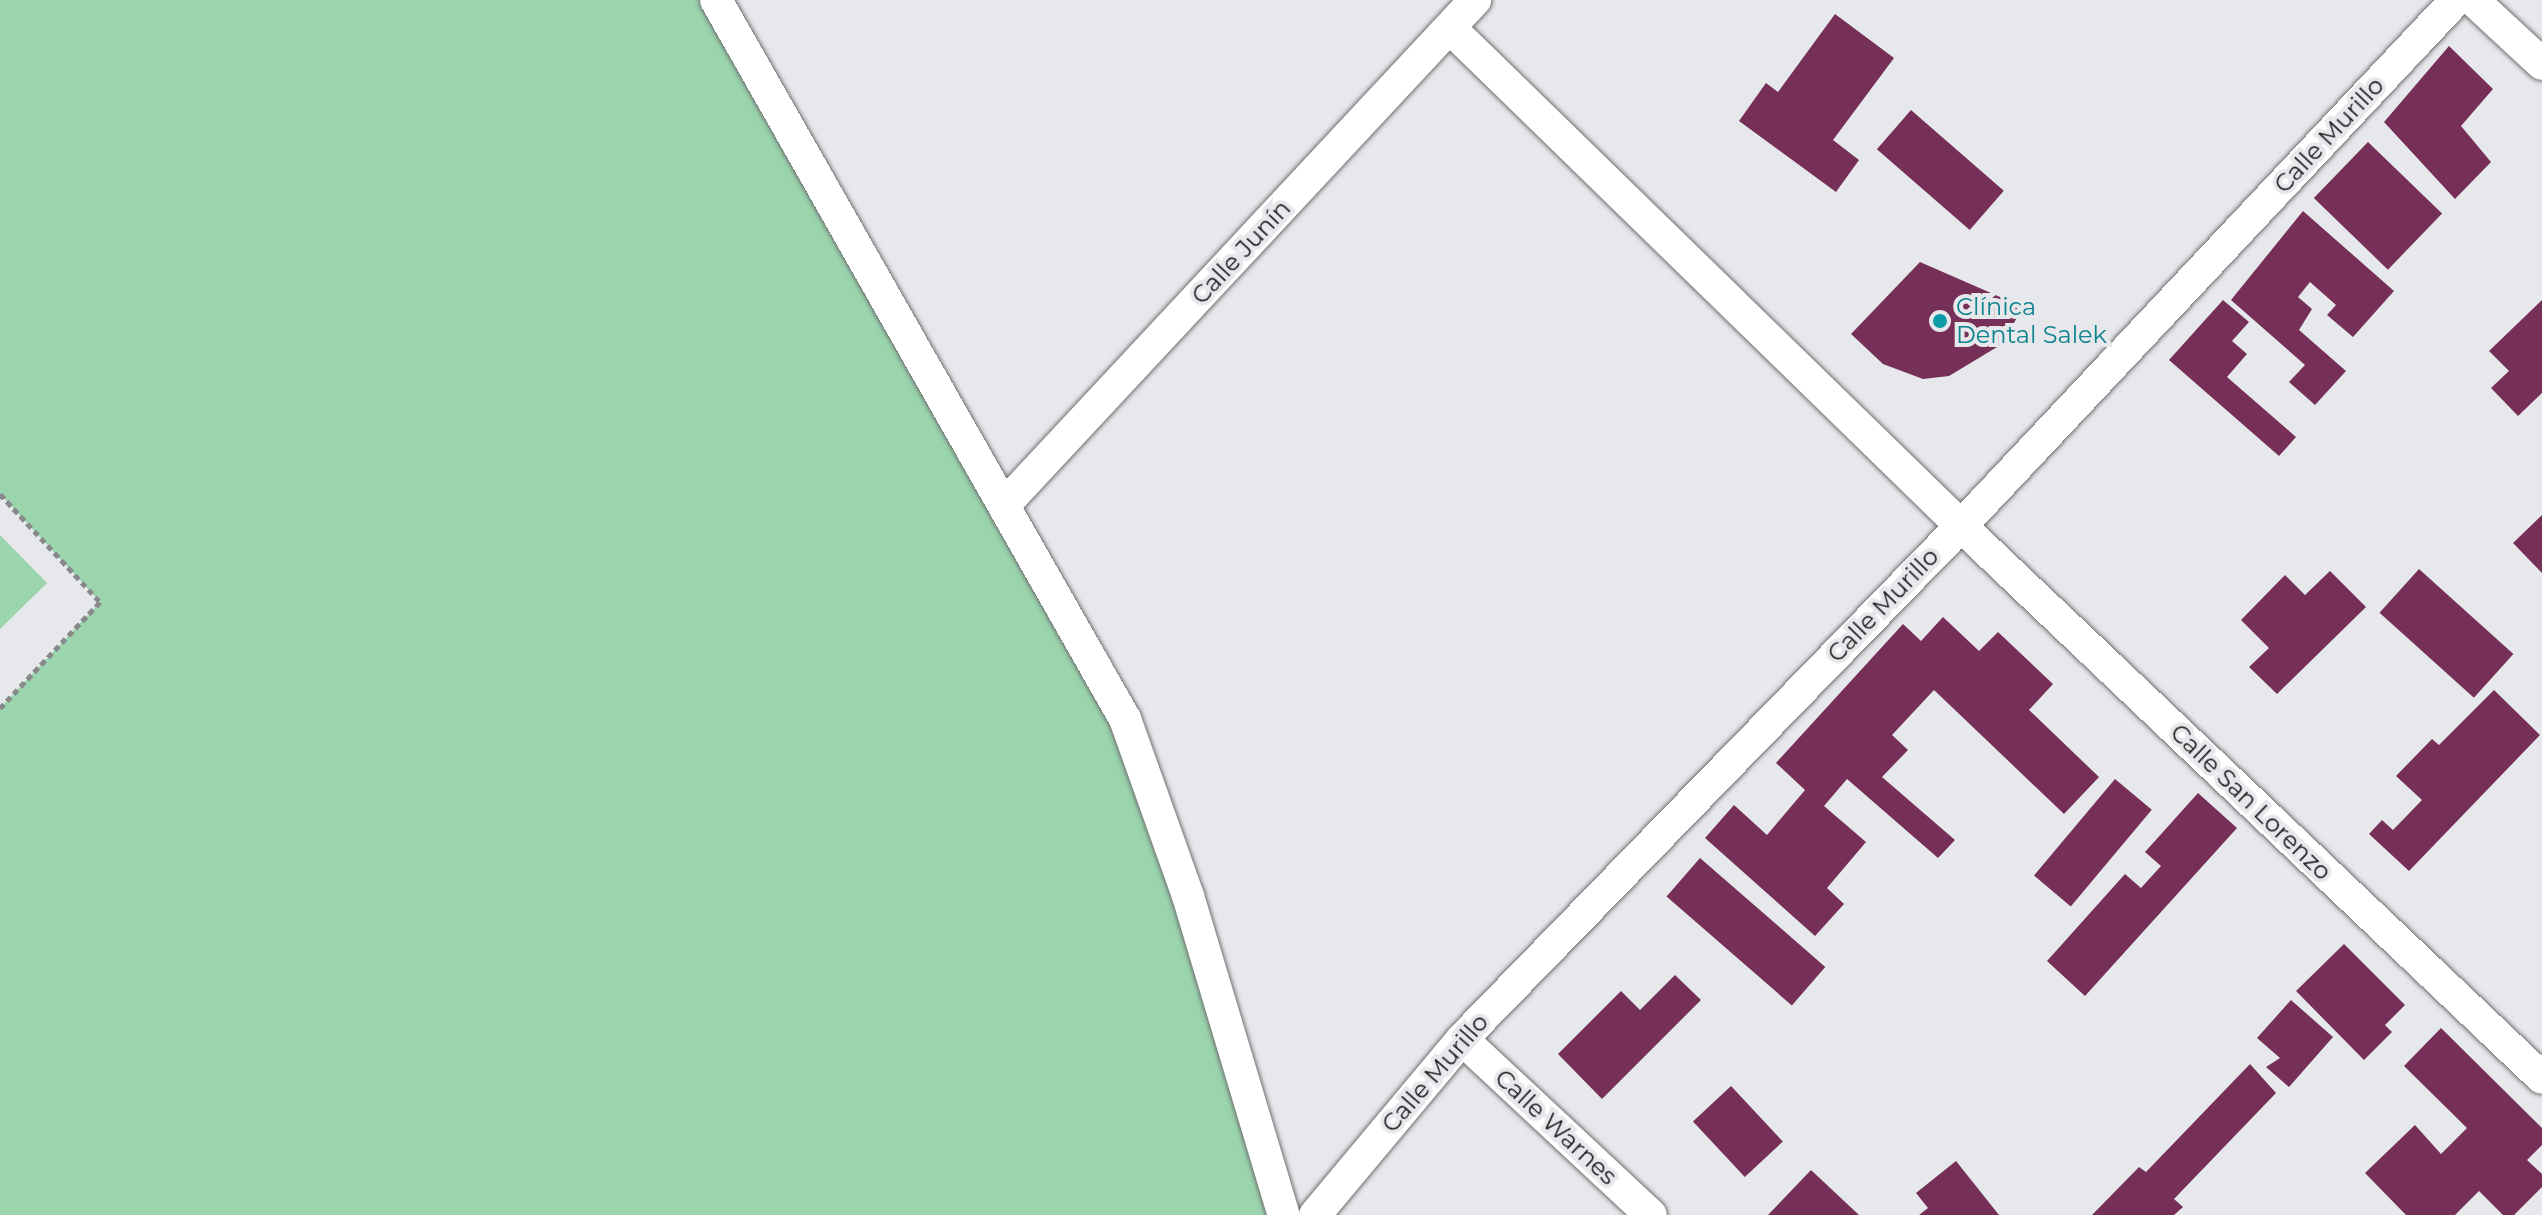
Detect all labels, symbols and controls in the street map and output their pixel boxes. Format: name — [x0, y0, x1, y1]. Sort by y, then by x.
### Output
street label: Calle Murillo — [2268, 71, 2390, 199]
street label: Calle Junín — [1186, 194, 1296, 310]
place label: Clínica Dental Salek — [1956, 293, 2107, 349]
marker: Clínica Dental Salek — [1931, 312, 1949, 330]
street label: Calle Murillo — [1821, 542, 1945, 668]
street label: Calle San Lorenzo — [2165, 718, 2337, 886]
street label: Calle Murillo — [1376, 1008, 1494, 1138]
street label: Calle Warnes — [1489, 1063, 1623, 1191]

